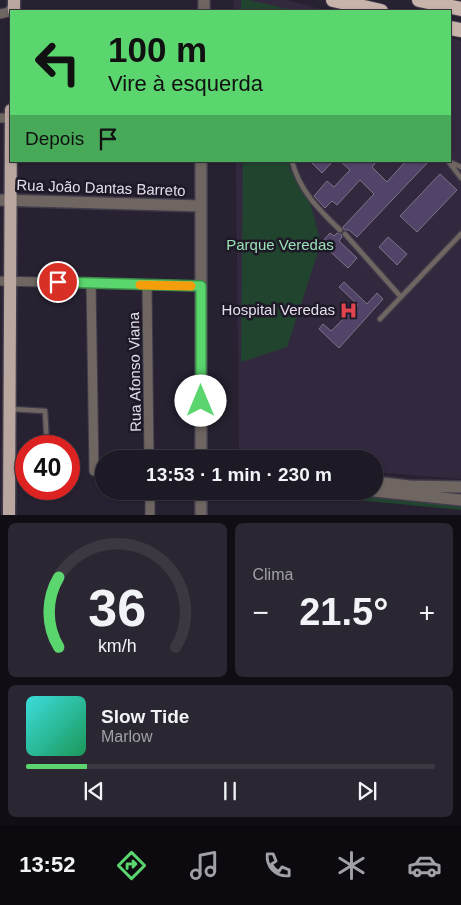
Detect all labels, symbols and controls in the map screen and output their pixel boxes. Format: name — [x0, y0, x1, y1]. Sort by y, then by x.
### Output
icon: left — [25, 30, 90, 95]
text: 100 m — [108, 30, 207, 69]
text: Vire à esquerda — [108, 71, 263, 96]
icon: arrive — [94, 125, 122, 153]
text: Depois — [25, 128, 84, 149]
street label: Rua João Dantas Barreto — [16, 176, 186, 199]
park label: Parque Veredas — [226, 236, 334, 253]
pin — [37, 261, 79, 303]
icon: arrive — [44, 268, 72, 296]
hospital icon: Hospital Veredas — [339, 300, 359, 320]
place label: Hospital Veredas — [222, 301, 335, 318]
street label: Rua Afonso Viana — [125, 311, 144, 432]
position arrow — [174, 374, 226, 426]
speed limit sign: 40 — [15, 435, 80, 500]
text: 13:53 · 1 min · 230 m — [146, 464, 332, 485]
text: Clima — [253, 566, 293, 583]
text: 36 — [88, 579, 146, 637]
text: 21.5° — [299, 591, 388, 633]
text: − — [253, 597, 269, 628]
text: + — [419, 597, 435, 628]
text: km/h — [98, 636, 137, 656]
text: Slow Tide — [101, 706, 189, 727]
text: Marlow — [101, 728, 153, 745]
icon: previous — [80, 777, 108, 805]
icon: pause — [216, 777, 244, 805]
icon: next — [353, 777, 381, 805]
icon: directions — [114, 848, 149, 883]
icon: music — [187, 848, 222, 883]
icon: phone — [260, 848, 295, 883]
icon: climate — [334, 848, 369, 883]
icon: car — [407, 848, 442, 883]
text: 13:52 — [19, 852, 75, 877]

